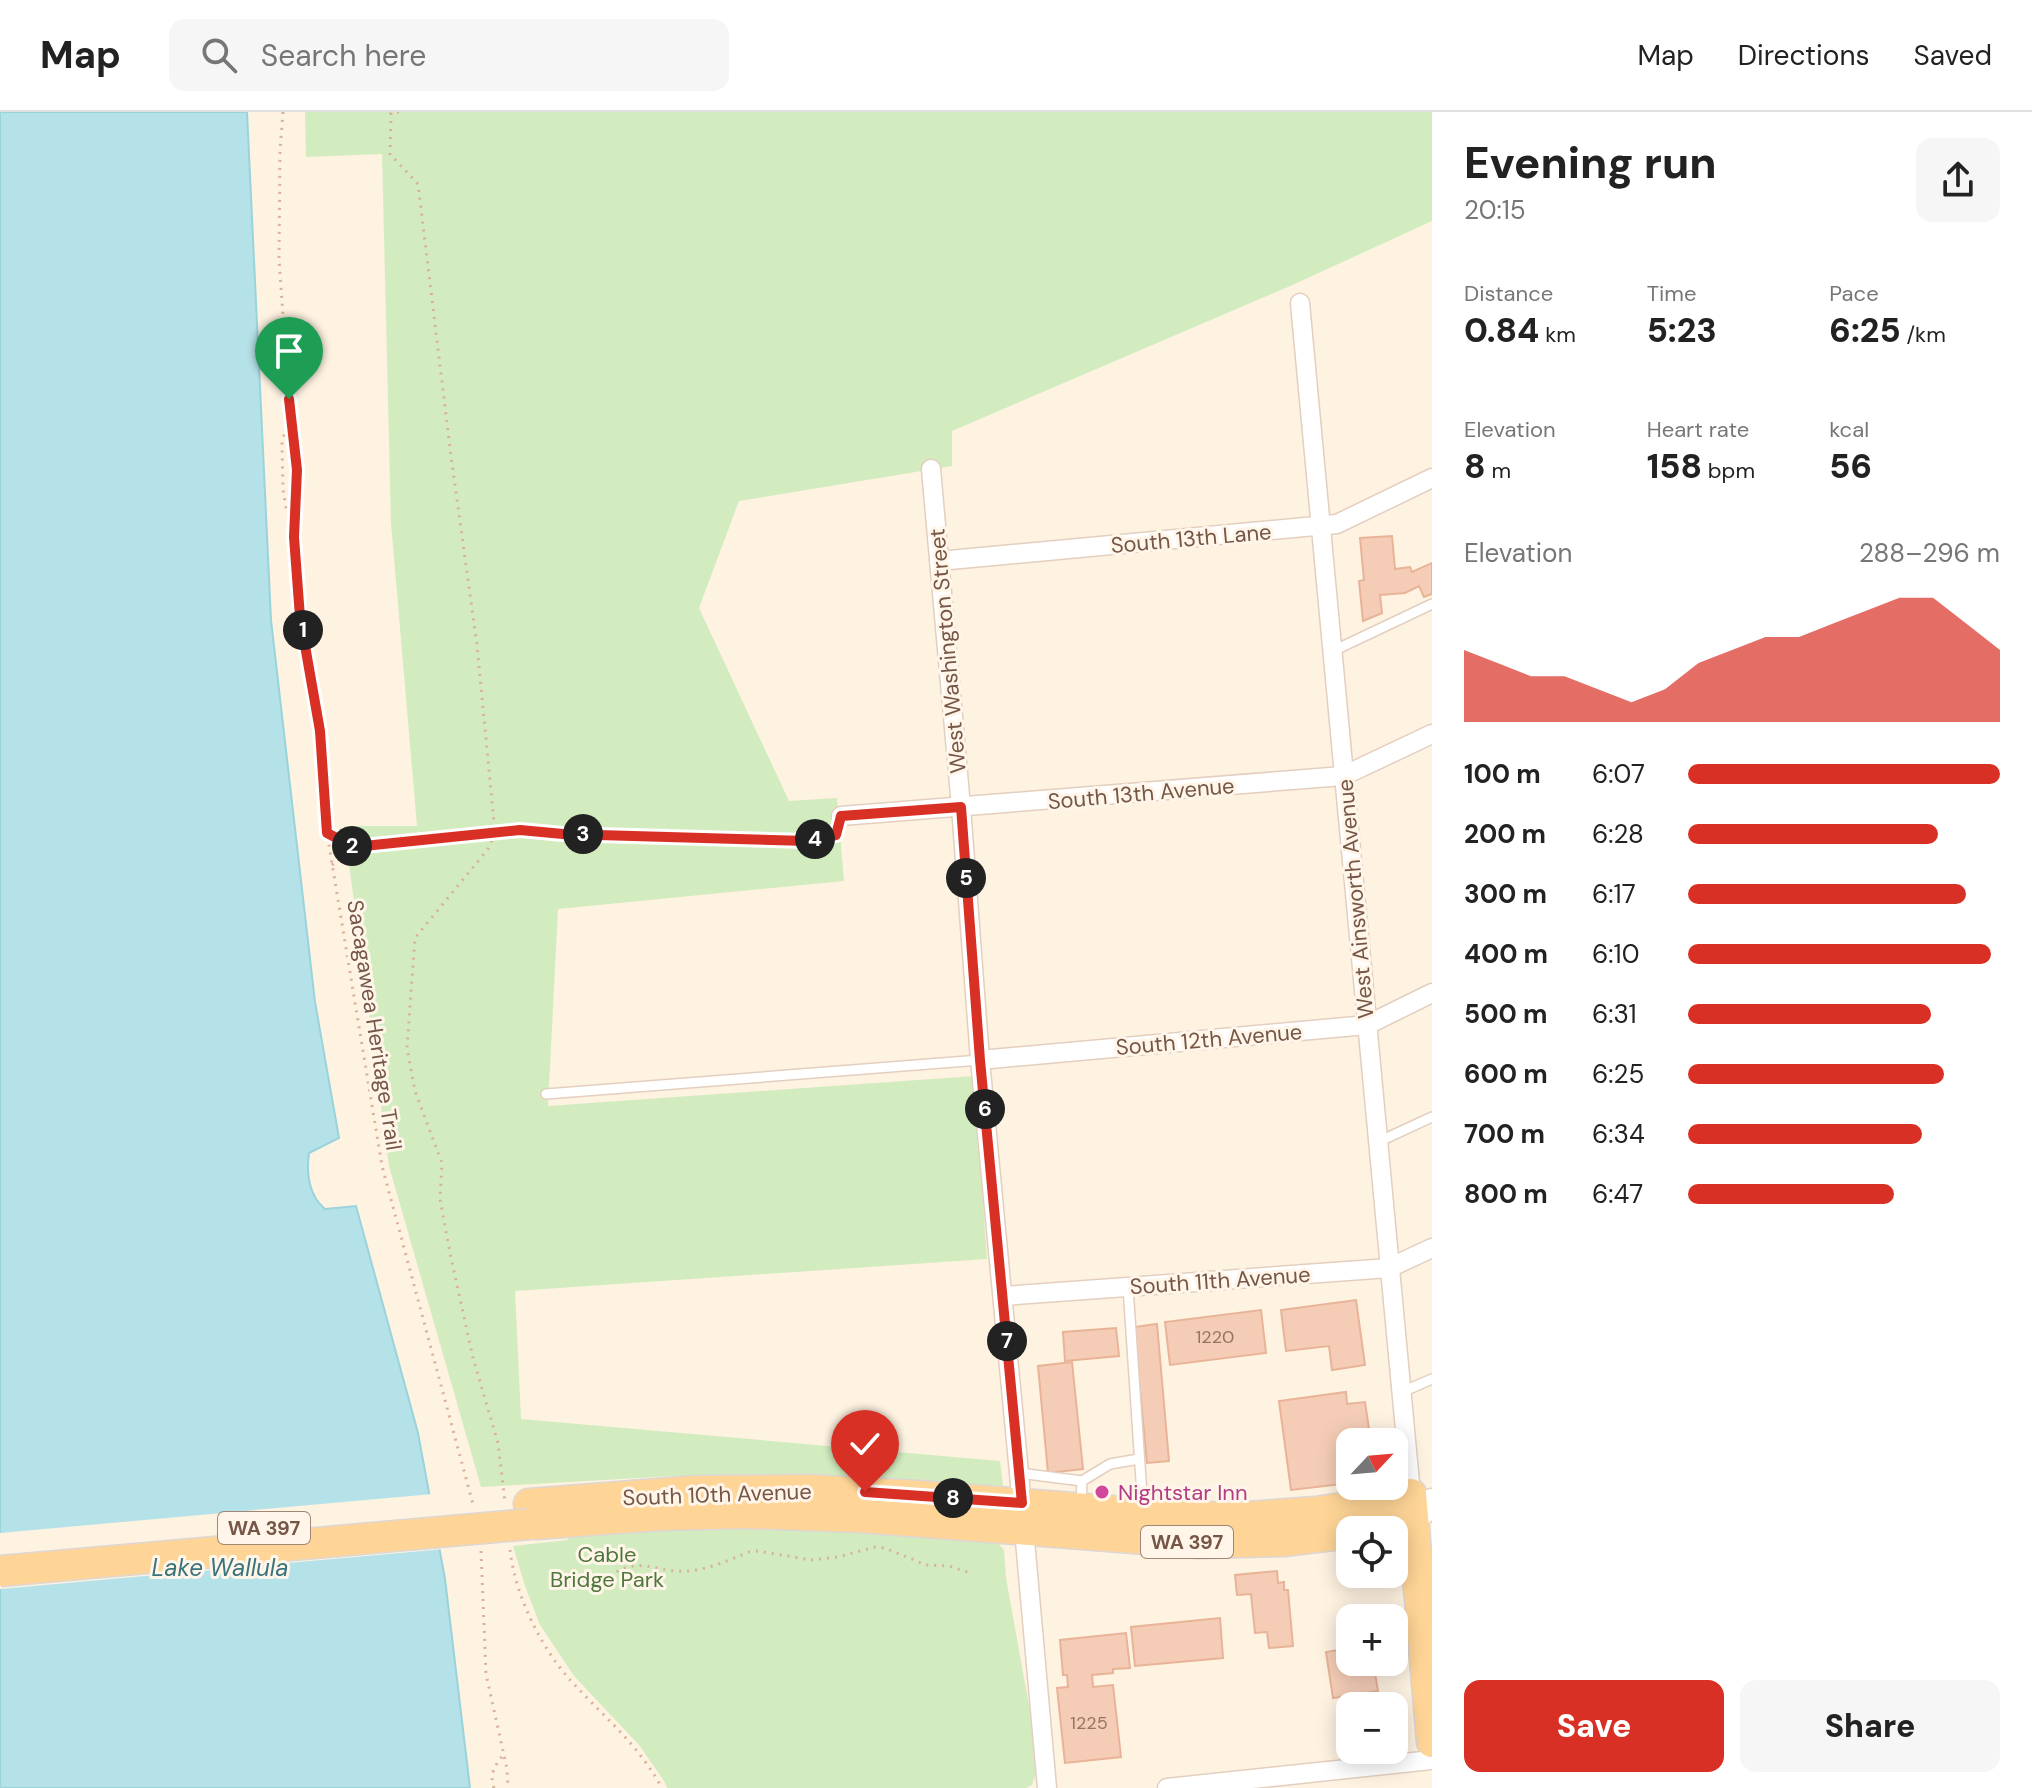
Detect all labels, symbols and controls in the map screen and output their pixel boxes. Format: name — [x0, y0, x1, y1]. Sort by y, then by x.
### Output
search box — [169, 19, 729, 91]
text: Map — [40, 30, 121, 80]
icon: search — [197, 33, 241, 77]
text: Search here — [261, 36, 426, 75]
text: Map — [1637, 37, 1694, 74]
text: Directions — [1738, 37, 1870, 74]
text: Saved — [1914, 37, 1992, 74]
text: Evening run — [1464, 134, 1717, 192]
button: share — [1916, 138, 2000, 222]
text: 20:15 — [1464, 193, 1526, 227]
text: Distance — [1464, 279, 1553, 308]
text: Time — [1647, 279, 1696, 308]
text: Pace — [1829, 279, 1879, 308]
text: 0.84 — [1464, 308, 1539, 353]
text: 5:23 — [1647, 308, 1717, 353]
text: 6:25 — [1829, 308, 1901, 353]
pin — [255, 317, 323, 399]
text: km — [1539, 320, 1576, 349]
text: /km — [1901, 320, 1946, 349]
icon: arrive — [267, 329, 311, 373]
text: Elevation — [1464, 415, 1556, 444]
text: Heart rate — [1647, 415, 1749, 444]
text: kcal — [1829, 415, 1869, 444]
text: 8 — [1464, 444, 1486, 489]
text: 158 — [1647, 444, 1702, 489]
text: 56 — [1829, 444, 1872, 489]
text: m — [1486, 456, 1511, 485]
text: bpm — [1702, 456, 1755, 485]
street label: South 13th Lane — [1109, 517, 1273, 560]
street label: West Washington Street — [922, 527, 973, 775]
text: Elevation — [1464, 536, 1572, 570]
text: 288–296 m — [1859, 536, 2000, 570]
pin: 1 — [283, 610, 323, 650]
text: 1 — [299, 615, 307, 644]
text: 100 m — [1464, 757, 1541, 791]
text: 6:07 — [1592, 757, 1645, 791]
street label: South 13th Avenue — [1046, 771, 1236, 816]
street label: West Ainsworth Avenue — [1331, 778, 1380, 1020]
pin: 3 — [563, 814, 603, 854]
text: 200 m — [1464, 817, 1546, 851]
text: 6:28 — [1592, 817, 1644, 851]
text: 3 — [576, 819, 590, 848]
pin: 4 — [795, 819, 835, 859]
text: 4 — [808, 824, 822, 853]
pin: 2 — [332, 826, 372, 866]
text: 2 — [346, 831, 358, 860]
pin: 5 — [946, 858, 986, 898]
text: 5 — [959, 863, 973, 892]
text: 300 m — [1464, 877, 1547, 911]
text: 6:17 — [1592, 877, 1636, 911]
street label: Sacagawea Heritage Trail — [340, 898, 409, 1152]
text: 400 m — [1464, 937, 1548, 971]
text: 6:10 — [1592, 937, 1639, 971]
text: 500 m — [1464, 997, 1547, 1031]
text: 6:31 — [1592, 997, 1637, 1031]
street label: South 12th Avenue — [1115, 1017, 1303, 1062]
text: 600 m — [1464, 1057, 1548, 1091]
text: 6:25 — [1592, 1057, 1644, 1091]
pin: 6 — [965, 1089, 1005, 1129]
text: 6 — [978, 1094, 992, 1123]
text: 700 m — [1464, 1117, 1545, 1151]
text: 6:34 — [1592, 1117, 1645, 1151]
text: 800 m — [1464, 1177, 1548, 1211]
text: 6:47 — [1592, 1177, 1643, 1211]
street label: South 11th Avenue — [1129, 1260, 1311, 1301]
pin: 7 — [987, 1321, 1027, 1361]
house number: 1220 — [1196, 1325, 1234, 1349]
text: 7 — [1001, 1326, 1013, 1355]
pin — [831, 1410, 899, 1492]
icon: check — [843, 1422, 887, 1466]
north arrow — [1336, 1428, 1408, 1500]
map controls — [1336, 1428, 1408, 1764]
street label: South 10th Avenue — [622, 1477, 812, 1512]
pin: 8 — [933, 1478, 973, 1518]
place label: Nightstar Inn — [1118, 1478, 1248, 1507]
text: 8 — [946, 1483, 960, 1512]
marker: Nightstar Inn — [1093, 1483, 1111, 1501]
road number: WA 397 — [218, 1512, 310, 1544]
button: locate — [1336, 1516, 1408, 1588]
road number: WA 397 — [1141, 1526, 1233, 1558]
park label: Cable Bridge Park — [550, 1540, 664, 1594]
water label: Lake Wallula — [152, 1552, 288, 1583]
button: + — [1336, 1604, 1408, 1676]
button: Save — [1464, 1680, 1724, 1772]
button: Share — [1740, 1680, 2000, 1772]
button: − — [1336, 1692, 1408, 1764]
house number: 1225 — [1070, 1711, 1108, 1735]

